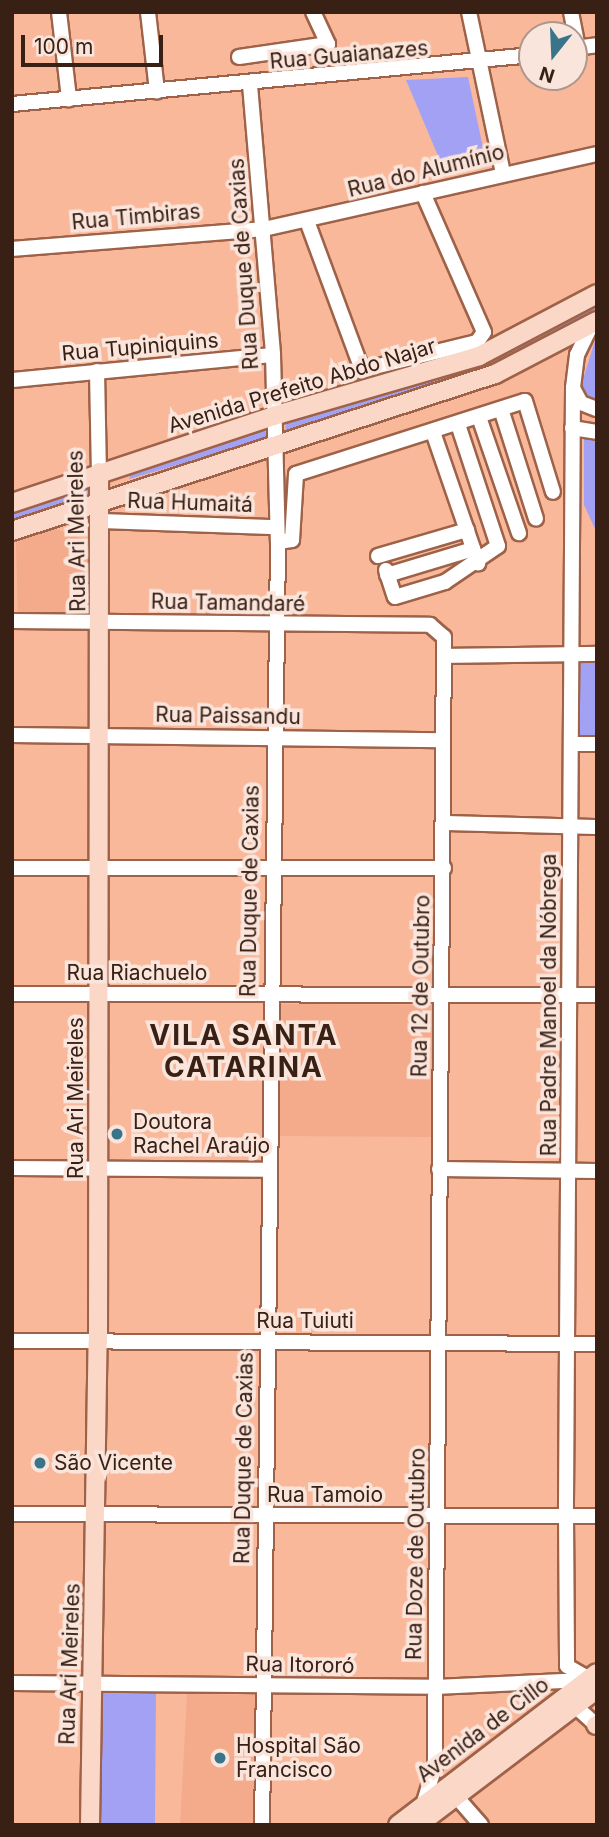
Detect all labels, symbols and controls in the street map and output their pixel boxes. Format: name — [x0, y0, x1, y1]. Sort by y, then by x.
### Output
scale bar — [24, 21, 166, 65]
north arrow — [518, 21, 588, 91]
text: 100 m — [34, 34, 93, 59]
street label: Rua Guaianazes — [269, 36, 429, 74]
text: N — [537, 61, 557, 88]
street label: Rua do Alumínio — [345, 139, 507, 203]
street label: Rua Duque de Caxias — [224, 157, 264, 371]
street label: Rua Timbiras — [70, 199, 202, 235]
street label: Rua Tupiniquins — [61, 328, 219, 366]
street label: Avenida Prefeito Abdo Najar — [165, 333, 439, 439]
street label: Rua Ari Meireles — [63, 450, 91, 612]
street label: Rua Humaitá — [127, 488, 253, 518]
street label: Rua Tamandaré — [151, 589, 305, 617]
street label: Rua Paissandu — [155, 702, 301, 730]
street label: Rua Duque de Caxias — [236, 785, 264, 997]
street label: Rua Padre Manoel da Nóbrega — [536, 854, 562, 1156]
street label: Rua 12 de Outubro — [407, 894, 435, 1078]
street label: Rua Riachuelo — [67, 960, 207, 986]
street label: Rua Ari Meireles — [63, 1017, 89, 1179]
district label: VILA SANTA CATARINA — [151, 1018, 337, 1084]
place label: Doutora Rachel Araújo — [133, 1109, 270, 1159]
marker: Doutora Rachel Araújo — [107, 1124, 127, 1144]
street label: Rua Tuiuti — [256, 1308, 354, 1334]
street label: Rua Duque de Caxias — [230, 1352, 258, 1564]
street label: Rua Doze de Outubro — [402, 1448, 430, 1660]
place label: São Vicente — [54, 1450, 173, 1476]
marker: São Vicente — [32, 1455, 48, 1471]
street label: Rua Tamoio — [267, 1482, 383, 1508]
street label: Rua Ari Meireles — [55, 1583, 85, 1745]
street label: Rua Itororó — [245, 1651, 355, 1679]
street label: Avenida de Cillo — [412, 1672, 554, 1788]
place label: Hospital São Francisco — [236, 1733, 361, 1783]
marker: Hospital São Francisco — [210, 1748, 230, 1768]

